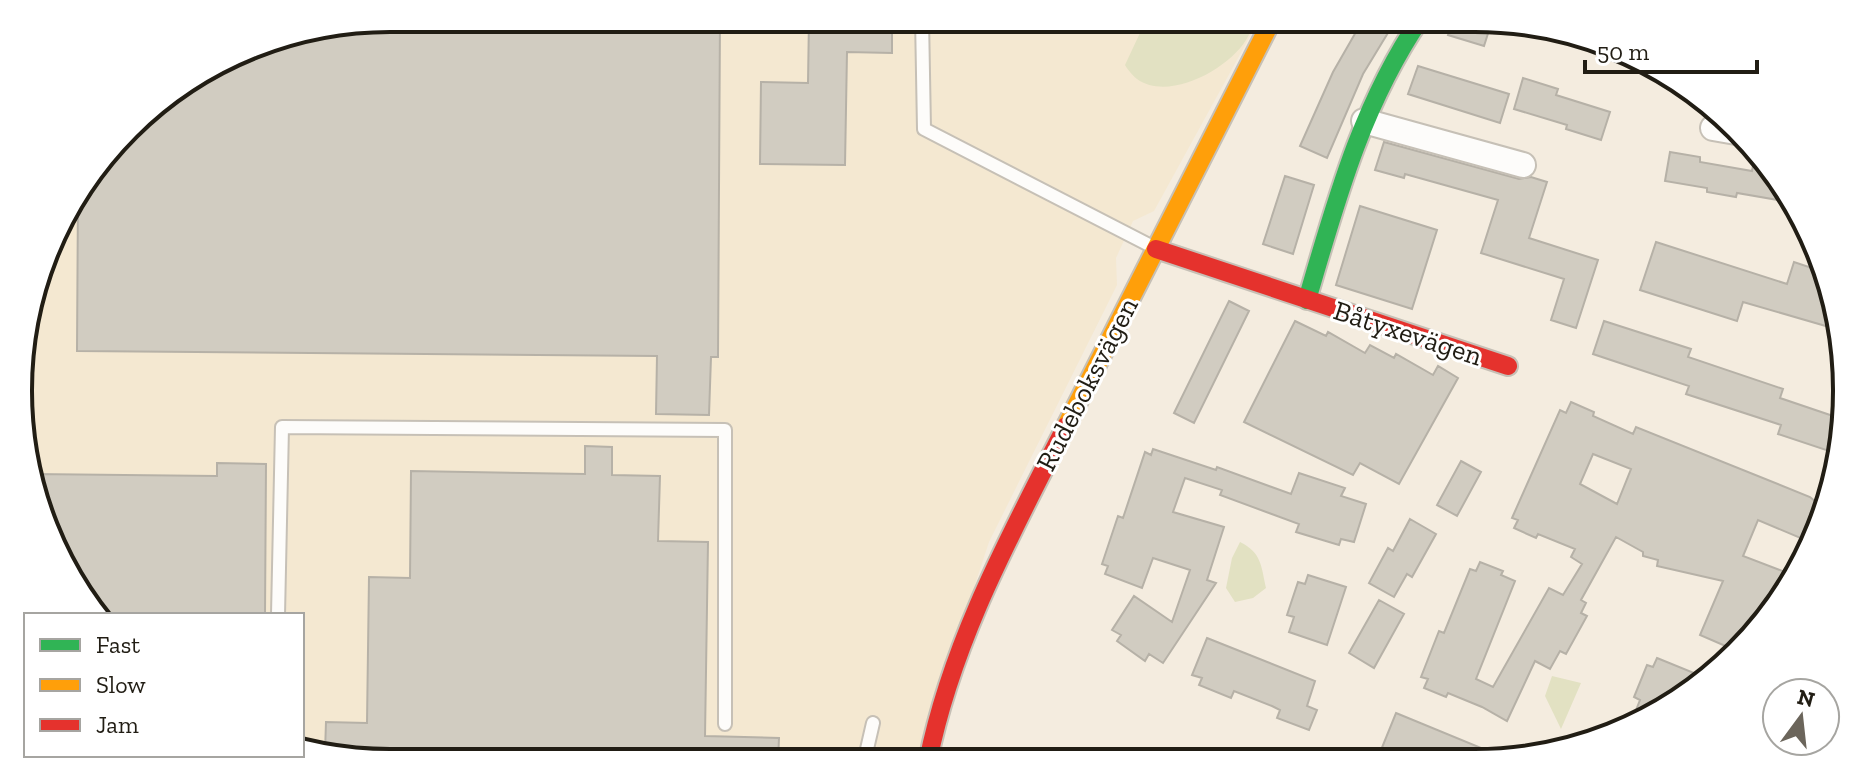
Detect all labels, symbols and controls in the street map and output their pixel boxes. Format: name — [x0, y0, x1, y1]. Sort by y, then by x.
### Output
scale bar — [1585, 24, 1757, 74]
text: 50 m — [1597, 37, 1650, 66]
street label: Rudeboksvägen — [1029, 292, 1145, 476]
street label: Båtyxevägen — [1330, 294, 1486, 372]
legend — [24, 613, 304, 757]
text: Fast — [96, 630, 140, 659]
text: Slow — [96, 670, 146, 699]
north arrow — [1761, 677, 1841, 757]
text: N — [1794, 683, 1818, 713]
text: Jam — [96, 710, 139, 739]

